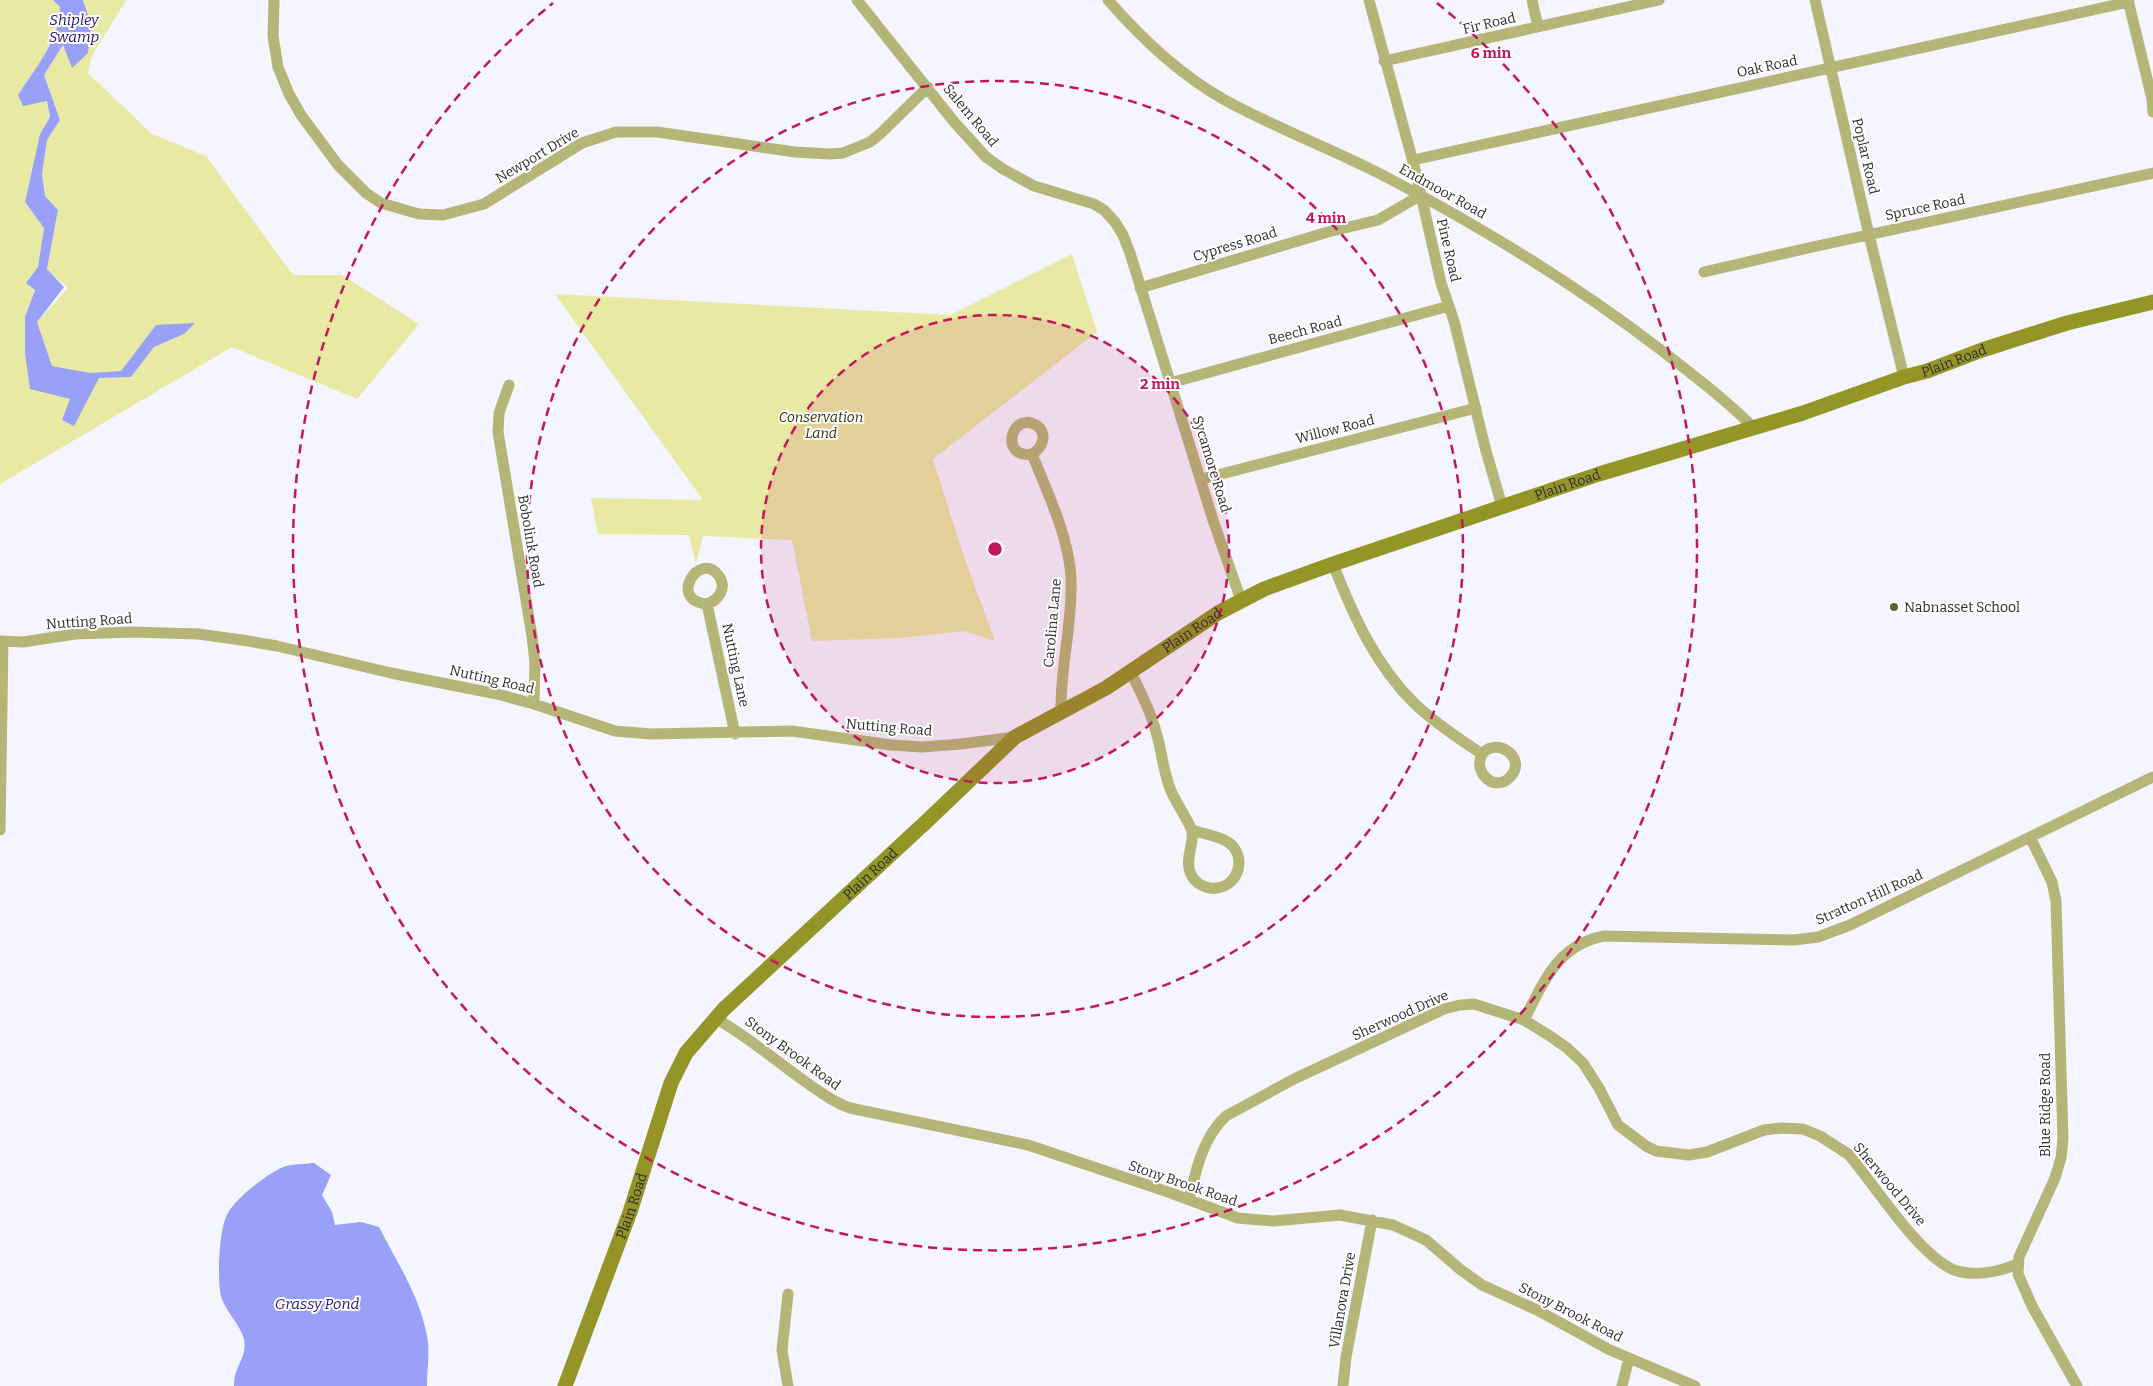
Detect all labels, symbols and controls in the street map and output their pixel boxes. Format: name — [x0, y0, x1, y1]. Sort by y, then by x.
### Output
street label: Fir Road — [1461, 9, 1517, 38]
water label: Shipley Swamp — [49, 11, 100, 46]
text: 6 min — [1471, 44, 1511, 62]
street label: Oak Road — [1735, 52, 1799, 81]
street label: Salem Road — [940, 81, 1002, 150]
street label: Poplar Road — [1848, 116, 1883, 196]
street label: Newport Drive — [492, 124, 582, 187]
street label: Endmoor Road — [1396, 160, 1489, 222]
street label: Spruce Road — [1884, 191, 1967, 224]
text: 4 min — [1306, 209, 1347, 227]
street label: Pine Road — [1433, 217, 1464, 284]
street label: Cypress Road — [1191, 224, 1279, 265]
street label: Beech Road — [1266, 312, 1344, 348]
street label: Plain Road — [1920, 341, 1989, 381]
text: 2 min — [1140, 375, 1180, 393]
park label: Conservation Land — [779, 409, 863, 442]
street label: Willow Road — [1294, 411, 1376, 447]
street label: Sycamore Road — [1189, 414, 1234, 515]
street label: Plain Road — [1532, 466, 1603, 504]
street label: Bobolink Road — [514, 493, 547, 589]
centre of rings — [986, 540, 1004, 558]
street label: Carolina Lane — [1040, 578, 1065, 668]
place label: Nabnasset School — [1904, 599, 2020, 616]
marker: Nabnasset School — [1888, 601, 1900, 613]
street label: Plain Road — [1159, 605, 1226, 657]
street label: Nutting Road — [45, 610, 133, 633]
street label: Nutting Lane — [718, 622, 753, 709]
street label: Nutting Road — [448, 661, 536, 697]
street label: Nutting Road — [845, 715, 933, 740]
street label: Plain Road — [840, 844, 901, 904]
street label: Stratton Hill Road — [1813, 866, 1925, 929]
street label: Sherwood Drive — [1349, 987, 1451, 1044]
street label: Stony Brook Road — [742, 1013, 844, 1094]
street label: Blue Ridge Road — [2037, 1053, 2054, 1157]
street label: Sherwood Drive — [1850, 1139, 1929, 1230]
street label: Stony Brook Road — [1126, 1157, 1240, 1210]
street label: Plain Road — [613, 1171, 651, 1241]
street label: Villanova Drive — [1326, 1251, 1359, 1350]
street label: Stony Brook Road — [1516, 1279, 1625, 1346]
water label: Grassy Pond — [275, 1295, 359, 1313]

